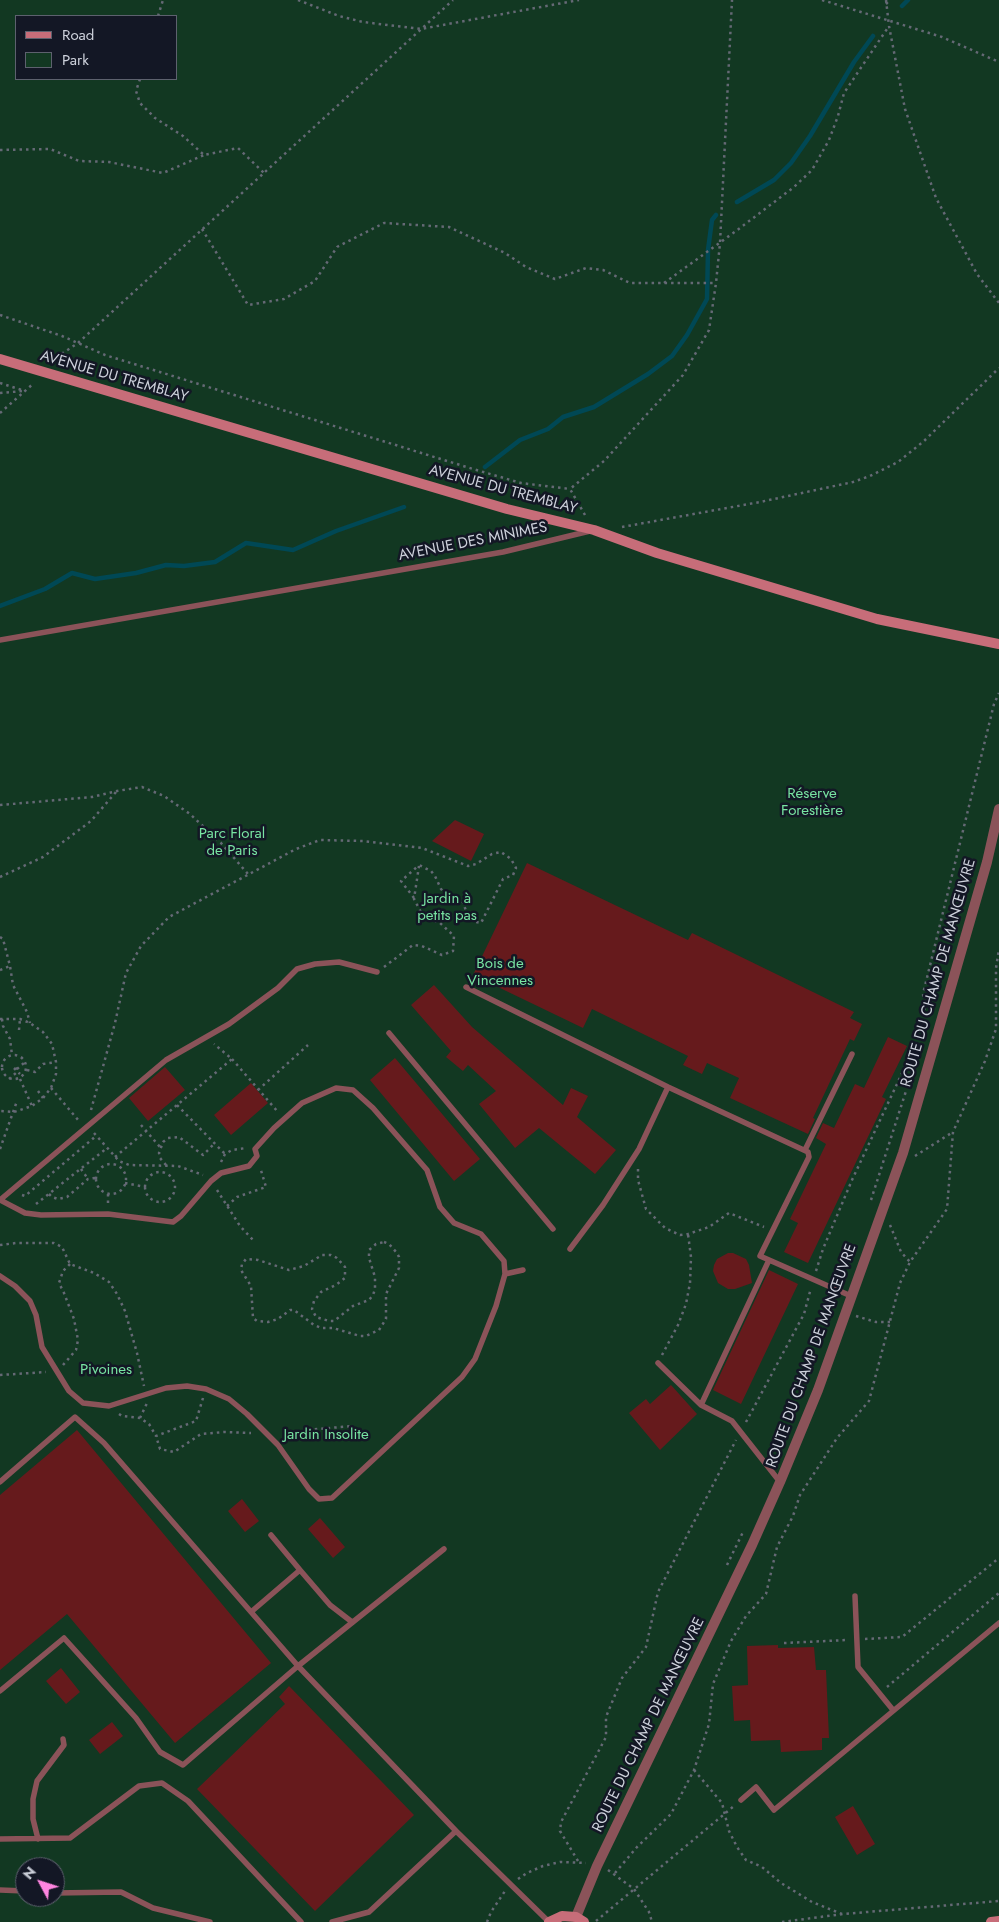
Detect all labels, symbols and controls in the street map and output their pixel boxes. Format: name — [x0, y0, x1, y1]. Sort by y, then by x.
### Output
legend — [15, 15, 178, 80]
text: Road — [62, 24, 94, 46]
text: Park — [62, 49, 89, 71]
street label: AVENUE DU TREMBLAY — [38, 347, 190, 407]
street label: AVENUE DU TREMBLAY — [427, 462, 579, 518]
street label: AVENUE DES MINIMES — [397, 519, 549, 565]
park label: Réserve Forestière — [781, 785, 843, 820]
park label: Parc Floral de Paris — [199, 825, 265, 860]
street label: ROUTE DU CHAMP DE MANŒUVRE — [898, 857, 980, 1089]
park label: Jardin à petits pas — [417, 890, 477, 925]
park label: Bois de Vincennes — [467, 955, 533, 990]
street label: ROUTE DU CHAMP DE MANŒUVRE — [763, 1242, 861, 1470]
park label: Pivoines — [80, 1361, 132, 1379]
park label: Jardin Insolite — [283, 1426, 369, 1444]
street label: ROUTE DU CHAMP DE MANŒUVRE — [589, 1615, 709, 1835]
north arrow — [15, 1857, 65, 1907]
text: N — [18, 1862, 41, 1884]

